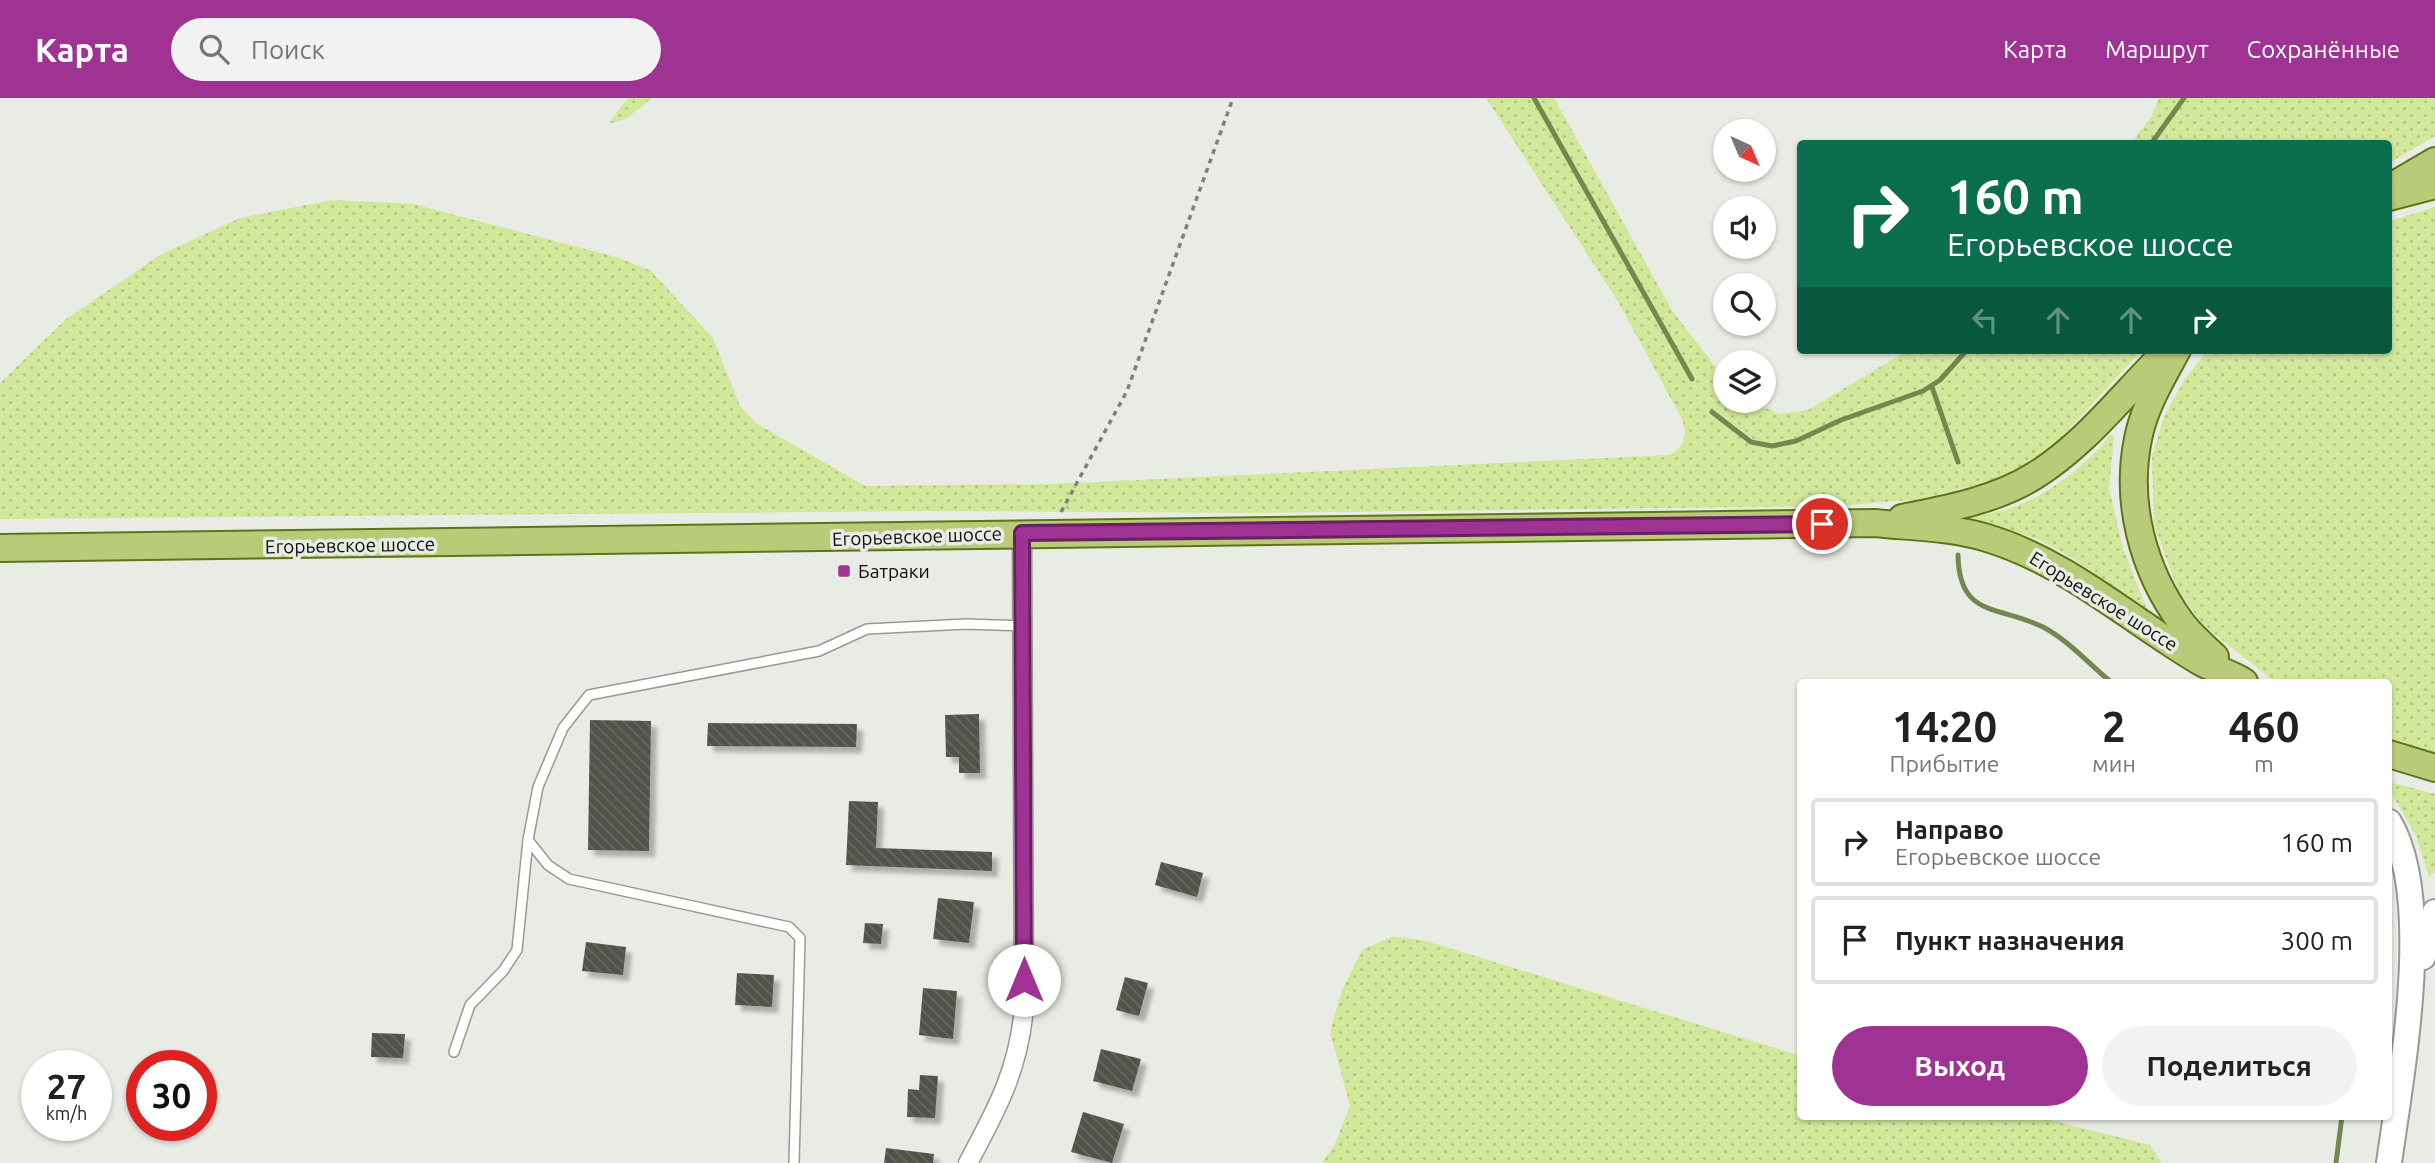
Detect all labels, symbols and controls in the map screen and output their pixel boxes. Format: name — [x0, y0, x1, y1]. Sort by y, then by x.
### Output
search box — [171, 18, 661, 81]
icon: search — [195, 30, 233, 68]
text: Карта — [35, 31, 129, 68]
text: Поиск — [251, 35, 325, 64]
text: Карта — [2003, 36, 2067, 63]
text: Маршрут — [2105, 36, 2209, 63]
text: Сохранённые — [2247, 36, 2400, 63]
north arrow — [1713, 119, 1776, 182]
map controls — [1713, 119, 1776, 413]
icon: right — [1832, 168, 1923, 259]
text: 160 m — [1947, 168, 2084, 223]
button: sound — [1713, 196, 1776, 259]
text: Егорьевское шоссе — [1947, 226, 2234, 262]
button: search — [1713, 273, 1776, 336]
icon: left — [1966, 301, 2004, 339]
icon: ahead — [2039, 301, 2077, 339]
icon: ahead — [2112, 301, 2150, 339]
icon: right — [2185, 301, 2223, 339]
button: layers — [1713, 350, 1776, 413]
pin — [1792, 494, 1852, 554]
icon: arrive — [1803, 505, 1841, 543]
street label: Егорьевское шоссе — [832, 522, 1002, 550]
street label: Егорьевское шоссе — [265, 533, 435, 557]
street label: Егорьевское шоссе — [2026, 547, 2182, 655]
place label: Батраки — [858, 560, 930, 582]
marker: Батраки — [836, 563, 852, 579]
text: 14:20 — [1892, 703, 1997, 750]
text: 2 — [2102, 703, 2126, 750]
text: 460 — [2228, 703, 2299, 750]
text: Прибытие — [1890, 751, 2000, 776]
text: мин — [2092, 751, 2136, 776]
text: m — [2254, 751, 2274, 776]
text: Направо — [1895, 815, 2004, 844]
icon: right — [1836, 823, 1874, 861]
text: 160 m — [2281, 828, 2353, 857]
text: Егорьевское шоссе — [1895, 844, 2101, 869]
icon: arrive — [1836, 921, 1874, 959]
text: Пункт назначения — [1895, 926, 2125, 955]
text: 300 m — [2281, 926, 2353, 955]
position arrow — [987, 943, 1061, 1017]
button: Выход — [1832, 1026, 2088, 1106]
button: Поделиться — [2102, 1026, 2357, 1106]
speed limit sign: 30 — [126, 1050, 217, 1141]
text: 27 — [47, 1066, 86, 1106]
text: km/h — [46, 1103, 87, 1123]

